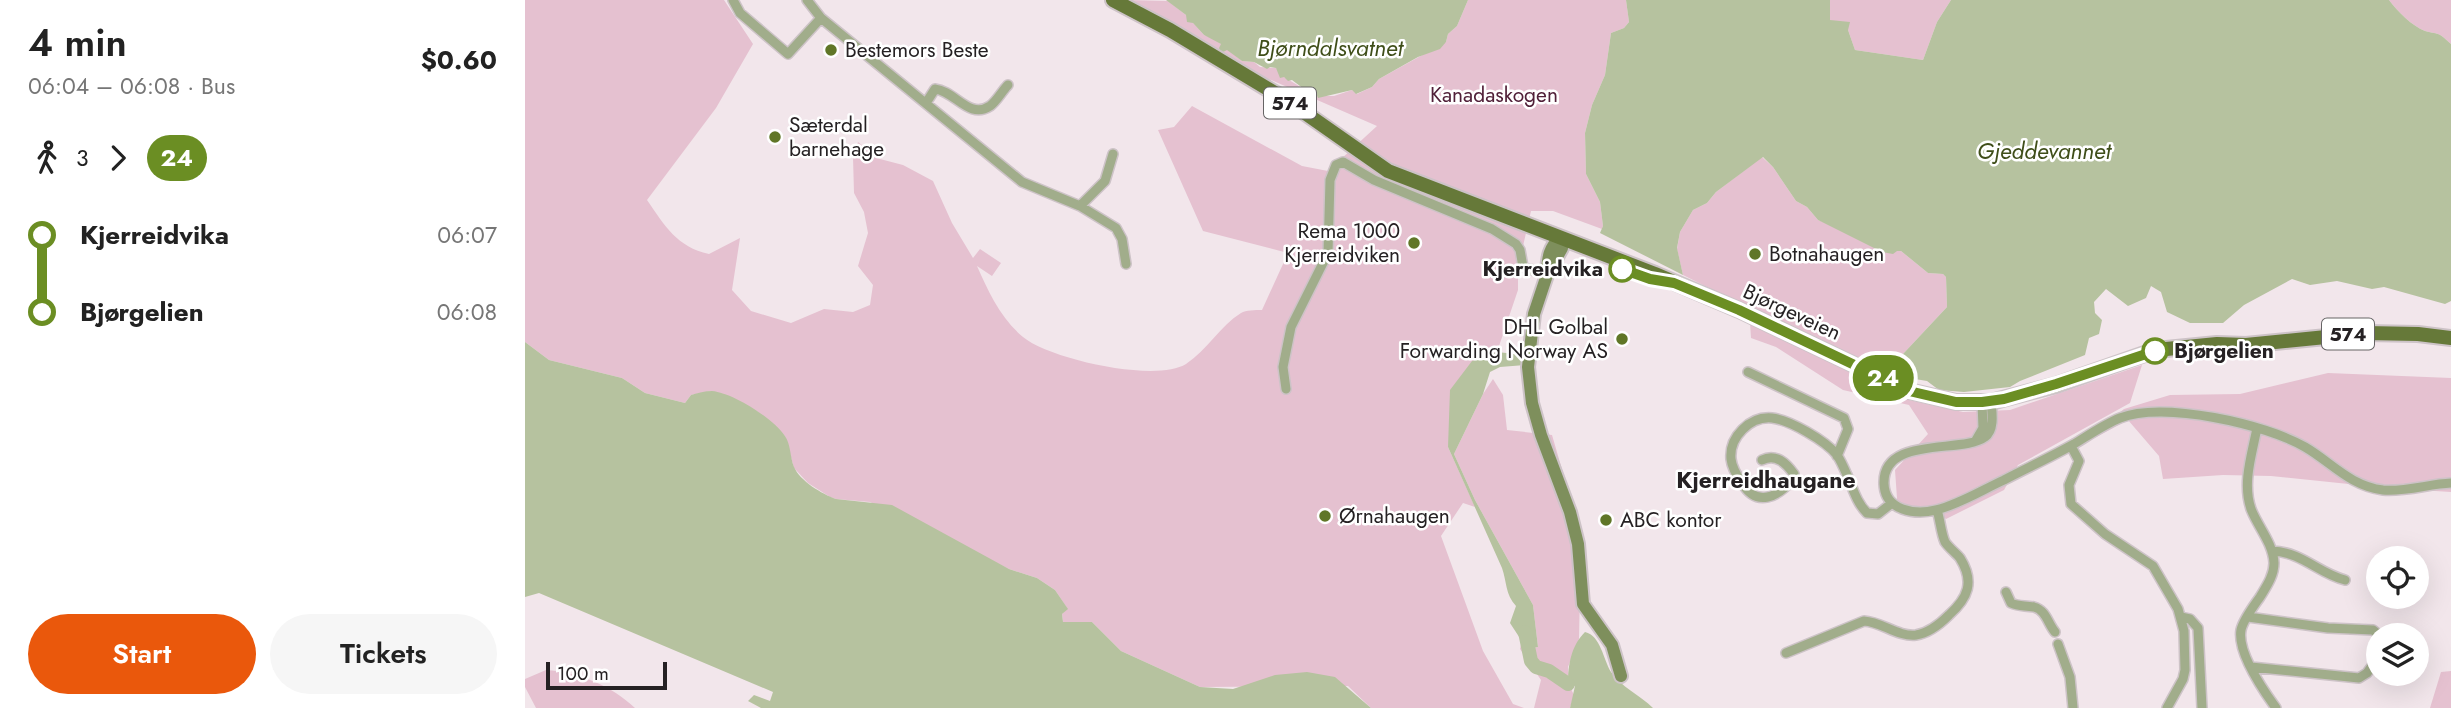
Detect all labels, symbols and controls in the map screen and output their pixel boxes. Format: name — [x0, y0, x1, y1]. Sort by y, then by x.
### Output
text: 4 min — [28, 15, 127, 70]
water label: Bjørndalsvatnet — [1257, 31, 1404, 65]
place label: Bestemors Beste — [845, 35, 989, 65]
text: $0.60 — [421, 41, 497, 79]
marker: Bestemors Beste — [823, 42, 839, 58]
text: 06:04 – 06:08 · Bus — [28, 69, 235, 103]
park label: Kanadaskogen — [1430, 80, 1558, 110]
road number: 574 — [1264, 88, 1316, 118]
place label: Sæterdal barnehage — [789, 110, 884, 164]
marker: Sæterdal barnehage — [767, 129, 783, 145]
water label: Gjeddevannet — [1977, 134, 2113, 168]
icon: walk — [28, 139, 66, 177]
icon: forward — [99, 139, 137, 177]
text: 24 — [161, 140, 193, 175]
text: 3 — [76, 141, 89, 175]
text: Kjerreidvika — [80, 216, 229, 254]
place label: Rema 1000 Kjerreidviken — [1284, 216, 1400, 270]
text: 06:07 — [437, 218, 497, 252]
marker: Rema 1000 Kjerreidviken — [1406, 235, 1422, 251]
place label: Botnahaugen — [1769, 239, 1884, 269]
marker: Botnahaugen — [1747, 246, 1763, 262]
place label: Kjerreidvika — [1483, 254, 1603, 284]
marker: Kjerreidvika — [1609, 256, 1635, 282]
street label: Bjørgeveien — [1738, 276, 1846, 348]
text: Bjørgelien — [80, 293, 204, 331]
text: 06:08 — [437, 295, 497, 329]
place label: DHL Golbal Forwarding Norway AS — [1400, 312, 1608, 366]
road number: 574 — [2322, 318, 2374, 350]
marker: DHL Golbal Forwarding Norway AS — [1614, 331, 1630, 347]
place label: Bjørgelien — [2174, 336, 2274, 366]
marker: Bjørgelien — [2142, 338, 2168, 364]
line badge: 24 — [1851, 355, 1915, 401]
text: 24 — [1867, 360, 1899, 395]
district label: Kjerreidhaugane — [1676, 463, 1856, 497]
place label: Ørnahaugen — [1339, 501, 1450, 531]
place label: ABC kontor — [1620, 505, 1722, 535]
marker: Ørnahaugen — [1317, 508, 1333, 524]
marker: ABC kontor — [1598, 512, 1614, 528]
map controls — [2366, 546, 2429, 686]
button: locate — [2366, 546, 2429, 609]
button: Start — [28, 614, 256, 694]
button: Tickets — [270, 614, 497, 694]
button: layers — [2366, 623, 2429, 686]
scale bar — [546, 659, 667, 691]
text: 100 m — [557, 660, 609, 687]

